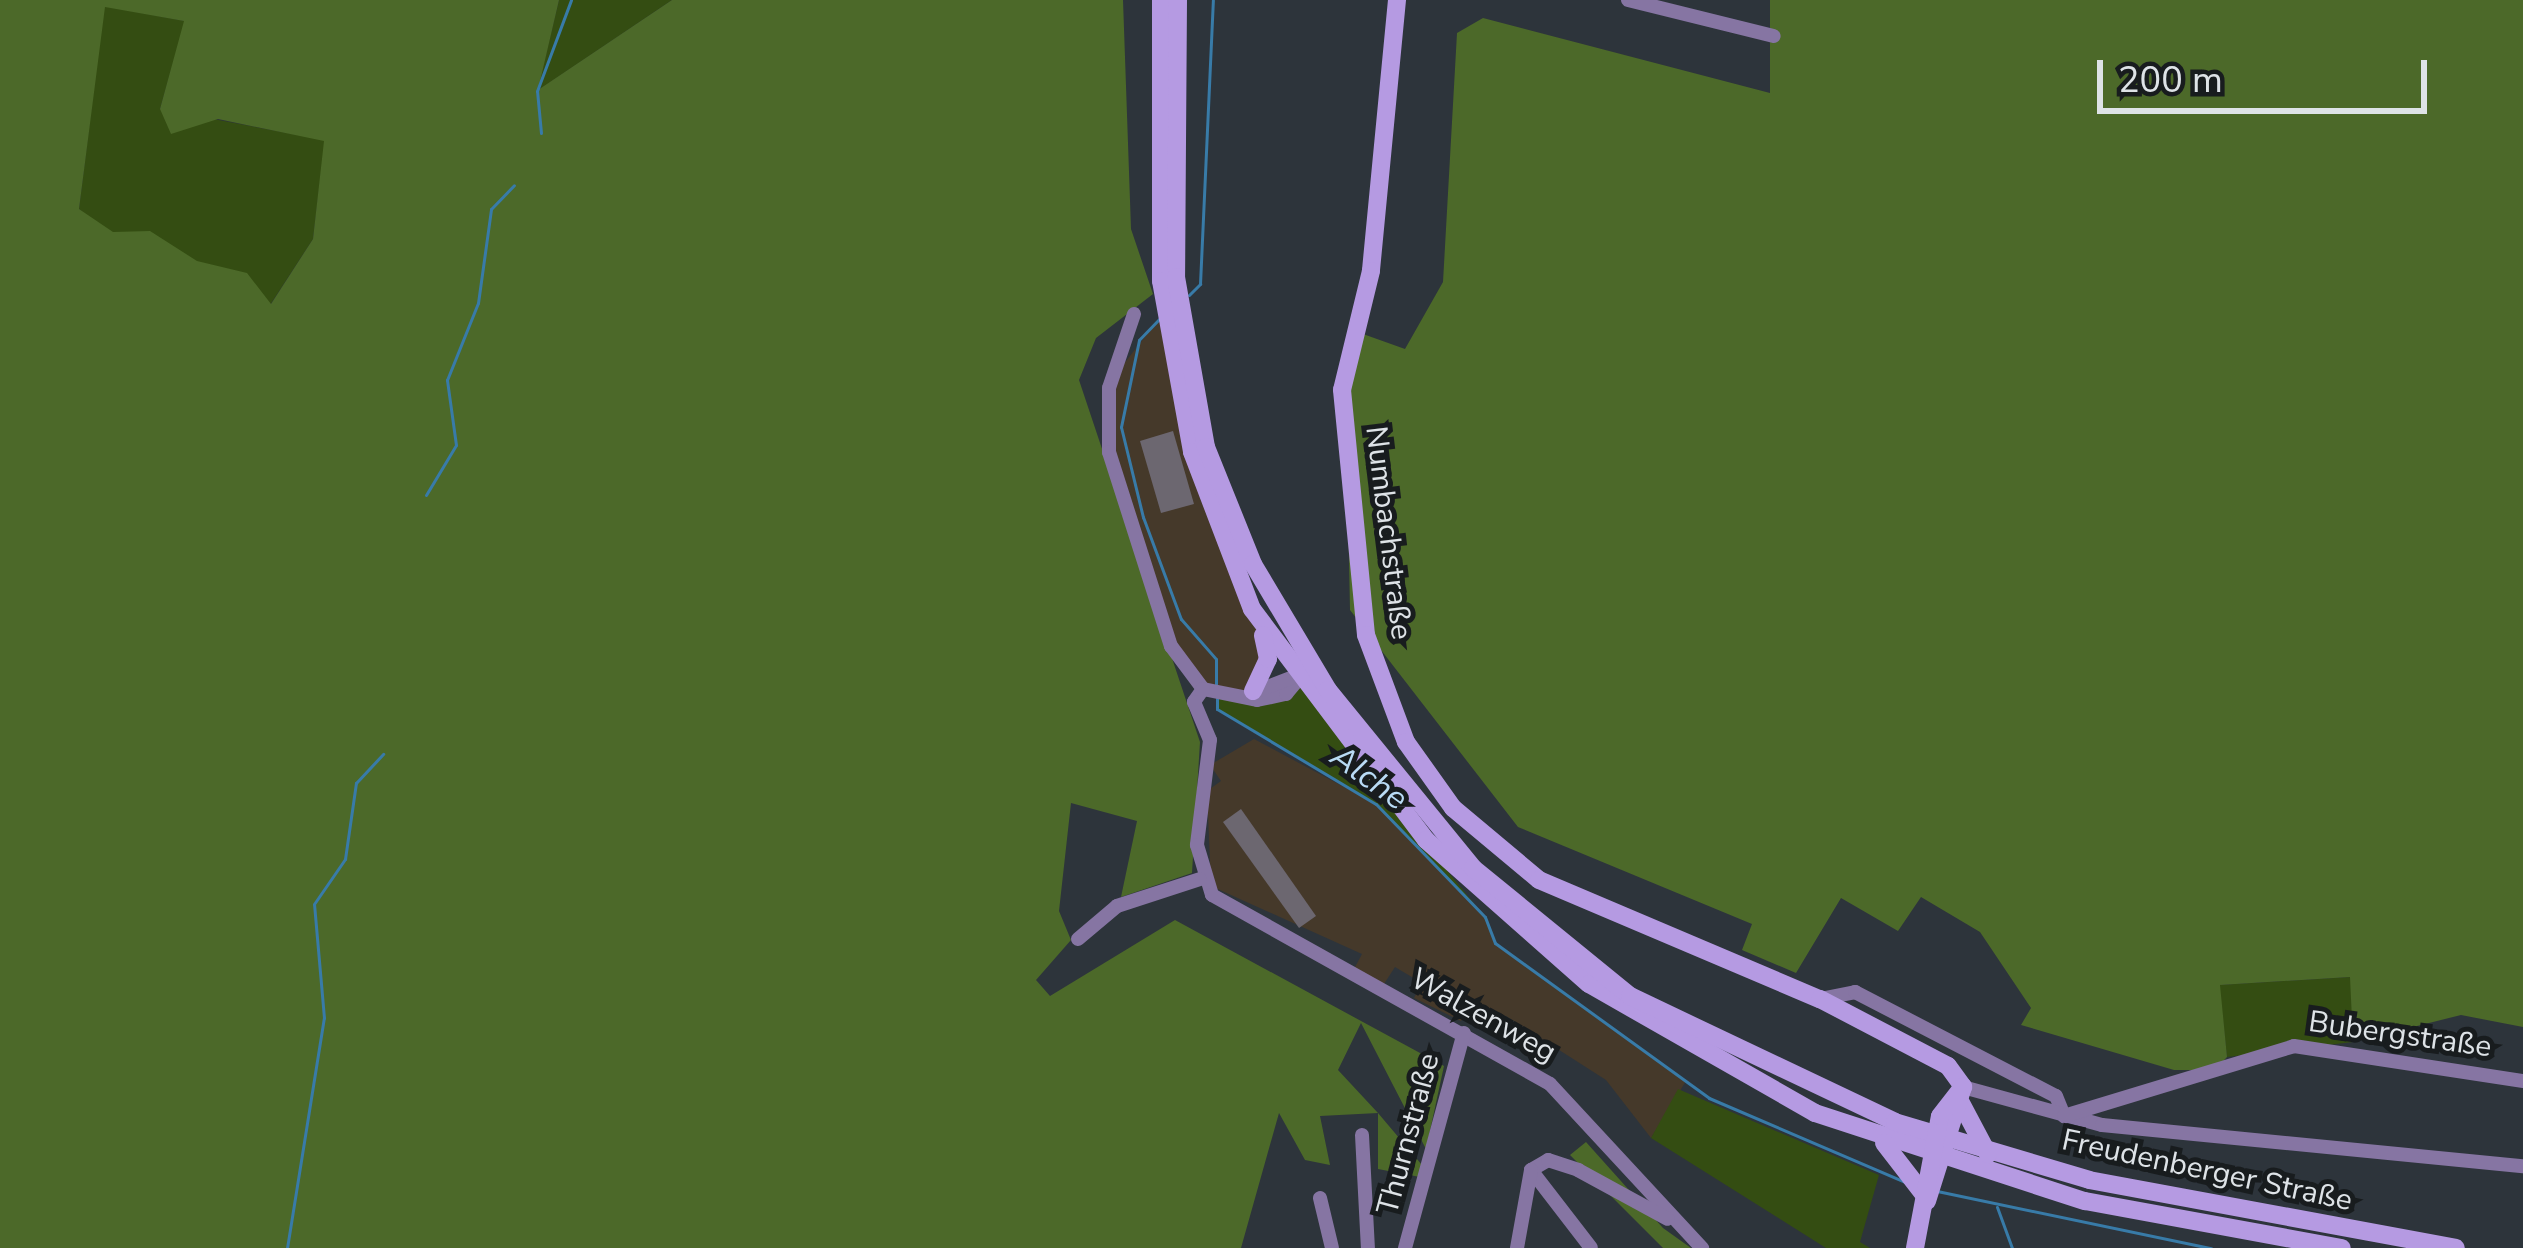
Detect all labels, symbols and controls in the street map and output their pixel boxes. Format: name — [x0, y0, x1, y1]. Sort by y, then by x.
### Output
scale bar — [2103, 36, 2433, 110]
text: 200 m — [2118, 56, 2223, 105]
street label: Numbachstraße — [1357, 424, 1419, 642]
water label: Alche — [1323, 737, 1415, 819]
street label: Walzenweg — [1404, 961, 1562, 1071]
street label: Bubergstraße — [2306, 1004, 2494, 1066]
street label: Thurnstraße — [1370, 1049, 1448, 1219]
street label: Freudenberger Straße — [2059, 1123, 2355, 1219]

